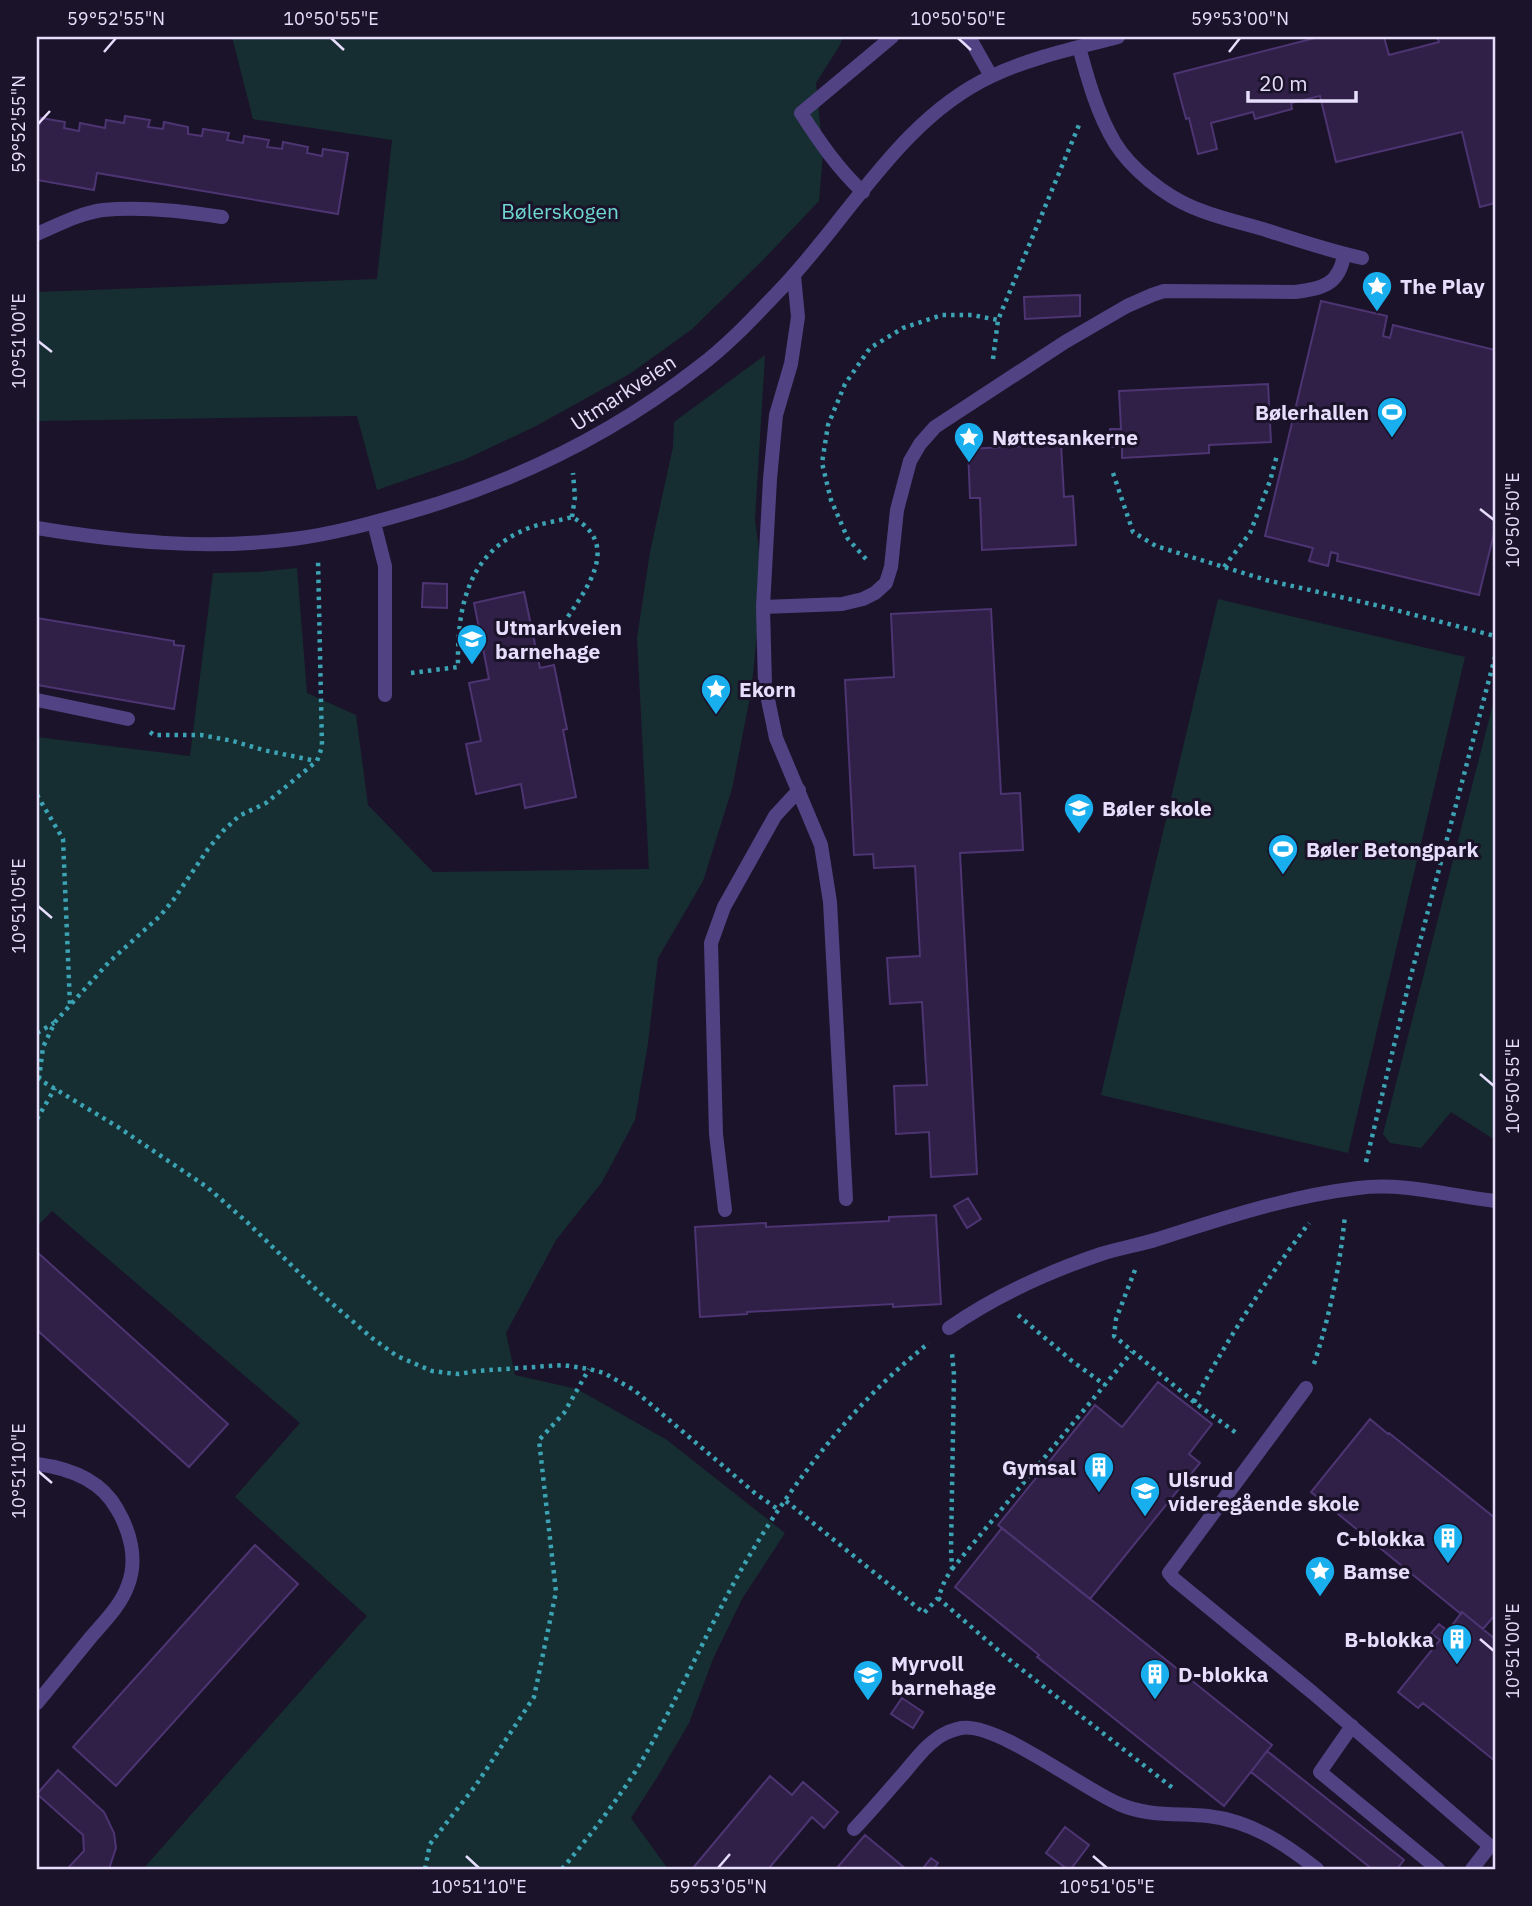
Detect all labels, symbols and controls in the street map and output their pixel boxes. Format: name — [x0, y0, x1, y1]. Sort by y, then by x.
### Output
text: 59°52'55"N — [67, 7, 165, 30]
text: 10°50'55"E — [283, 7, 379, 30]
text: 10°50'50"E — [910, 7, 1006, 30]
text: 59°53'00"N — [1191, 7, 1289, 30]
scale bar — [1248, 60, 1357, 104]
text: 20 m — [1259, 69, 1308, 97]
text: 59°52'55"N — [7, 75, 30, 173]
park label: Bølerskogen — [501, 197, 619, 225]
place icon: The Play — [1360, 269, 1394, 313]
place label: The Play — [1400, 272, 1485, 300]
text: 10°51'00"E — [7, 293, 30, 389]
street label: Utmarkveien — [565, 348, 681, 436]
sports icon: Bølerhallen — [1375, 395, 1409, 439]
place label: Bølerhallen — [1255, 398, 1369, 426]
place icon: Nøttesankerne — [952, 420, 986, 464]
place label: Nøttesankerne — [992, 423, 1138, 451]
text: 10°50'50"E — [1501, 472, 1524, 568]
place label: Utmarkveien barnehage — [495, 613, 622, 665]
school or university icon: Utmarkveien barnehage — [455, 622, 489, 666]
place icon: Ekorn — [699, 672, 733, 716]
place label: Ekorn — [739, 675, 796, 703]
school or university icon: Bøler skole — [1062, 791, 1096, 835]
place label: Bøler skole — [1102, 794, 1212, 822]
sports icon: Bøler Betongpark — [1266, 832, 1300, 876]
place label: Bøler Betongpark — [1306, 835, 1480, 863]
text: 10°51'05"E — [7, 858, 30, 954]
text: 10°50'55"E — [1501, 1038, 1524, 1134]
text: 10°51'10"E — [7, 1423, 30, 1519]
building icon: Gymsal — [1082, 1450, 1116, 1494]
place label: Gymsal — [1002, 1453, 1076, 1481]
place label: Ulsrud videregående skole — [1168, 1465, 1360, 1517]
school or university icon: Ulsrud videregående skole — [1128, 1474, 1162, 1518]
building icon: C-blokka — [1431, 1521, 1465, 1565]
place label: C-blokka — [1336, 1524, 1425, 1552]
place icon: Bamse — [1303, 1554, 1337, 1598]
place label: Bamse — [1343, 1557, 1410, 1585]
text: 10°51'00"E — [1501, 1603, 1524, 1699]
building icon: B-blokka — [1440, 1622, 1474, 1666]
place label: B-blokka — [1344, 1625, 1434, 1653]
place label: Myrvoll barnehage — [891, 1649, 996, 1701]
building icon: D-blokka — [1138, 1657, 1172, 1701]
school or university icon: Myrvoll barnehage — [851, 1658, 885, 1702]
place label: D-blokka — [1178, 1660, 1269, 1688]
text: 10°51'10"E — [431, 1875, 527, 1898]
text: 59°53'05"N — [669, 1875, 767, 1898]
text: 10°51'05"E — [1059, 1875, 1155, 1898]

